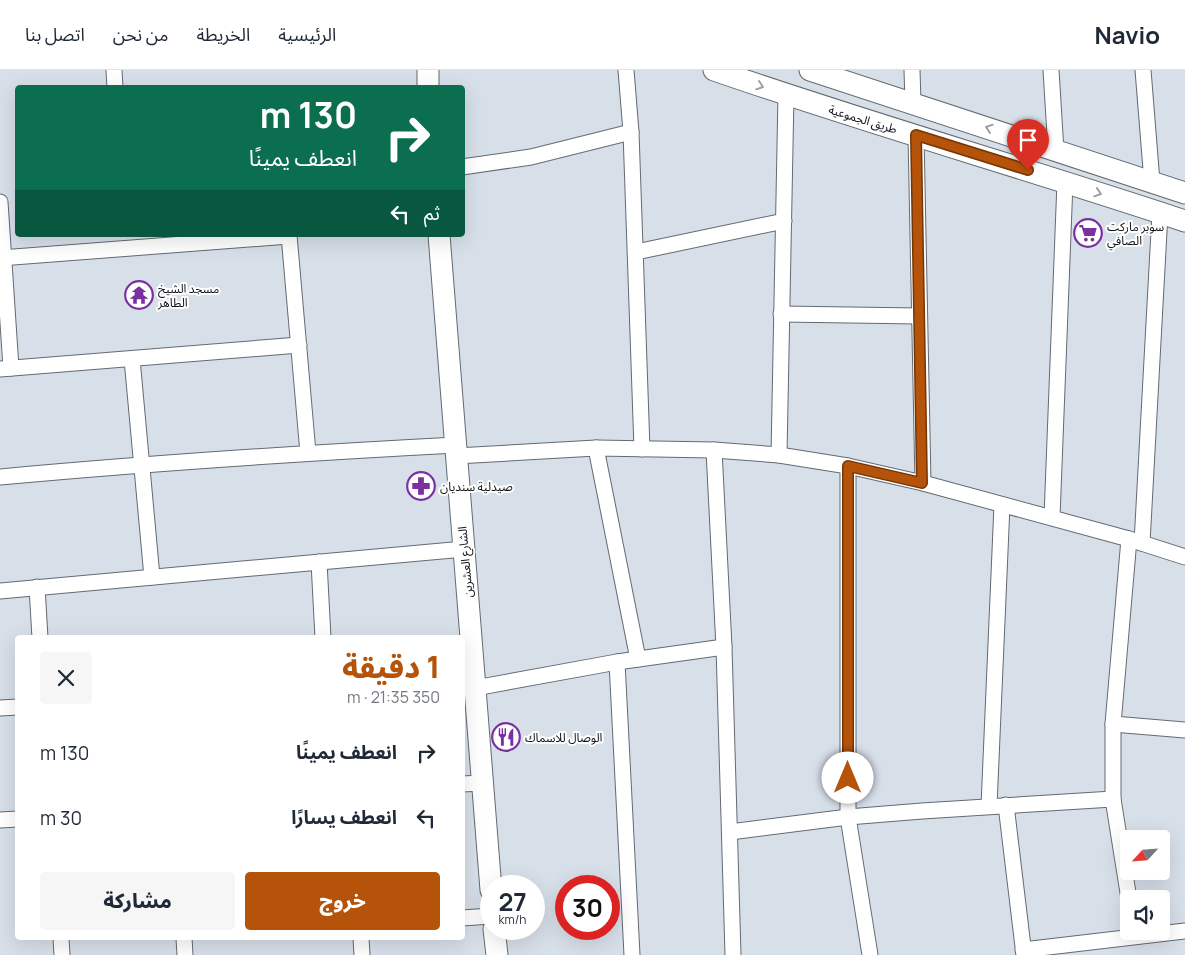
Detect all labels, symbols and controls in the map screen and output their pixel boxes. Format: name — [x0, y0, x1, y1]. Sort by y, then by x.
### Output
text: Navio — [1095, 18, 1160, 51]
text: اتصل بنا — [25, 22, 85, 46]
text: من نحن — [113, 22, 168, 46]
text: الخريطة — [196, 22, 250, 46]
text: الرئيسية — [278, 22, 336, 46]
one-way arrow — [755, 80, 763, 90]
text: 130 m — [260, 91, 357, 139]
street label: طريق الجموعية — [827, 101, 899, 137]
icon: right — [375, 105, 440, 170]
pin — [1007, 119, 1049, 170]
one-way arrow — [986, 124, 994, 134]
icon: arrive — [1014, 126, 1042, 154]
text: انعطف يمينًا — [249, 143, 357, 173]
one-way arrow — [1094, 187, 1102, 197]
icon: left — [386, 200, 414, 228]
text: ثم — [424, 200, 440, 226]
supermarket icon: سوبر ماركت الصافي — [1073, 218, 1103, 248]
place label: سوبر ماركت الصافي — [1107, 218, 1164, 250]
temple icon: مسجد الشيخ الطاهر — [124, 280, 154, 310]
place label: مسجد الشيخ الطاهر — [157, 280, 219, 311]
pharmacy icon: صيدلية سنديان — [406, 471, 436, 501]
place label: صيدلية سنديان — [440, 478, 513, 495]
street label: الشارع العشرين — [453, 525, 478, 598]
text: 1 دقيقة — [342, 646, 440, 687]
button: close — [40, 652, 92, 704]
text: 350 m · 21:35 — [347, 686, 440, 708]
restaurant icon: الوصال للاسماك — [491, 722, 521, 752]
place label: الوصال للاسماك — [525, 729, 603, 746]
text: انعطف يمينًا — [296, 739, 397, 765]
icon: right — [412, 739, 440, 767]
text: 130 m — [40, 740, 89, 766]
position arrow — [821, 751, 873, 803]
text: انعطف يسارًا — [291, 804, 397, 830]
icon: left — [412, 804, 440, 832]
text: 30 m — [40, 805, 82, 831]
north arrow — [1120, 830, 1170, 880]
map controls — [1120, 830, 1170, 940]
button: مشاركة — [40, 872, 235, 930]
button: خروج — [245, 872, 440, 930]
speed limit sign: 30 — [555, 875, 620, 940]
text: 27 — [498, 884, 527, 919]
button: sound — [1120, 890, 1170, 940]
text: km/h — [499, 911, 526, 928]

